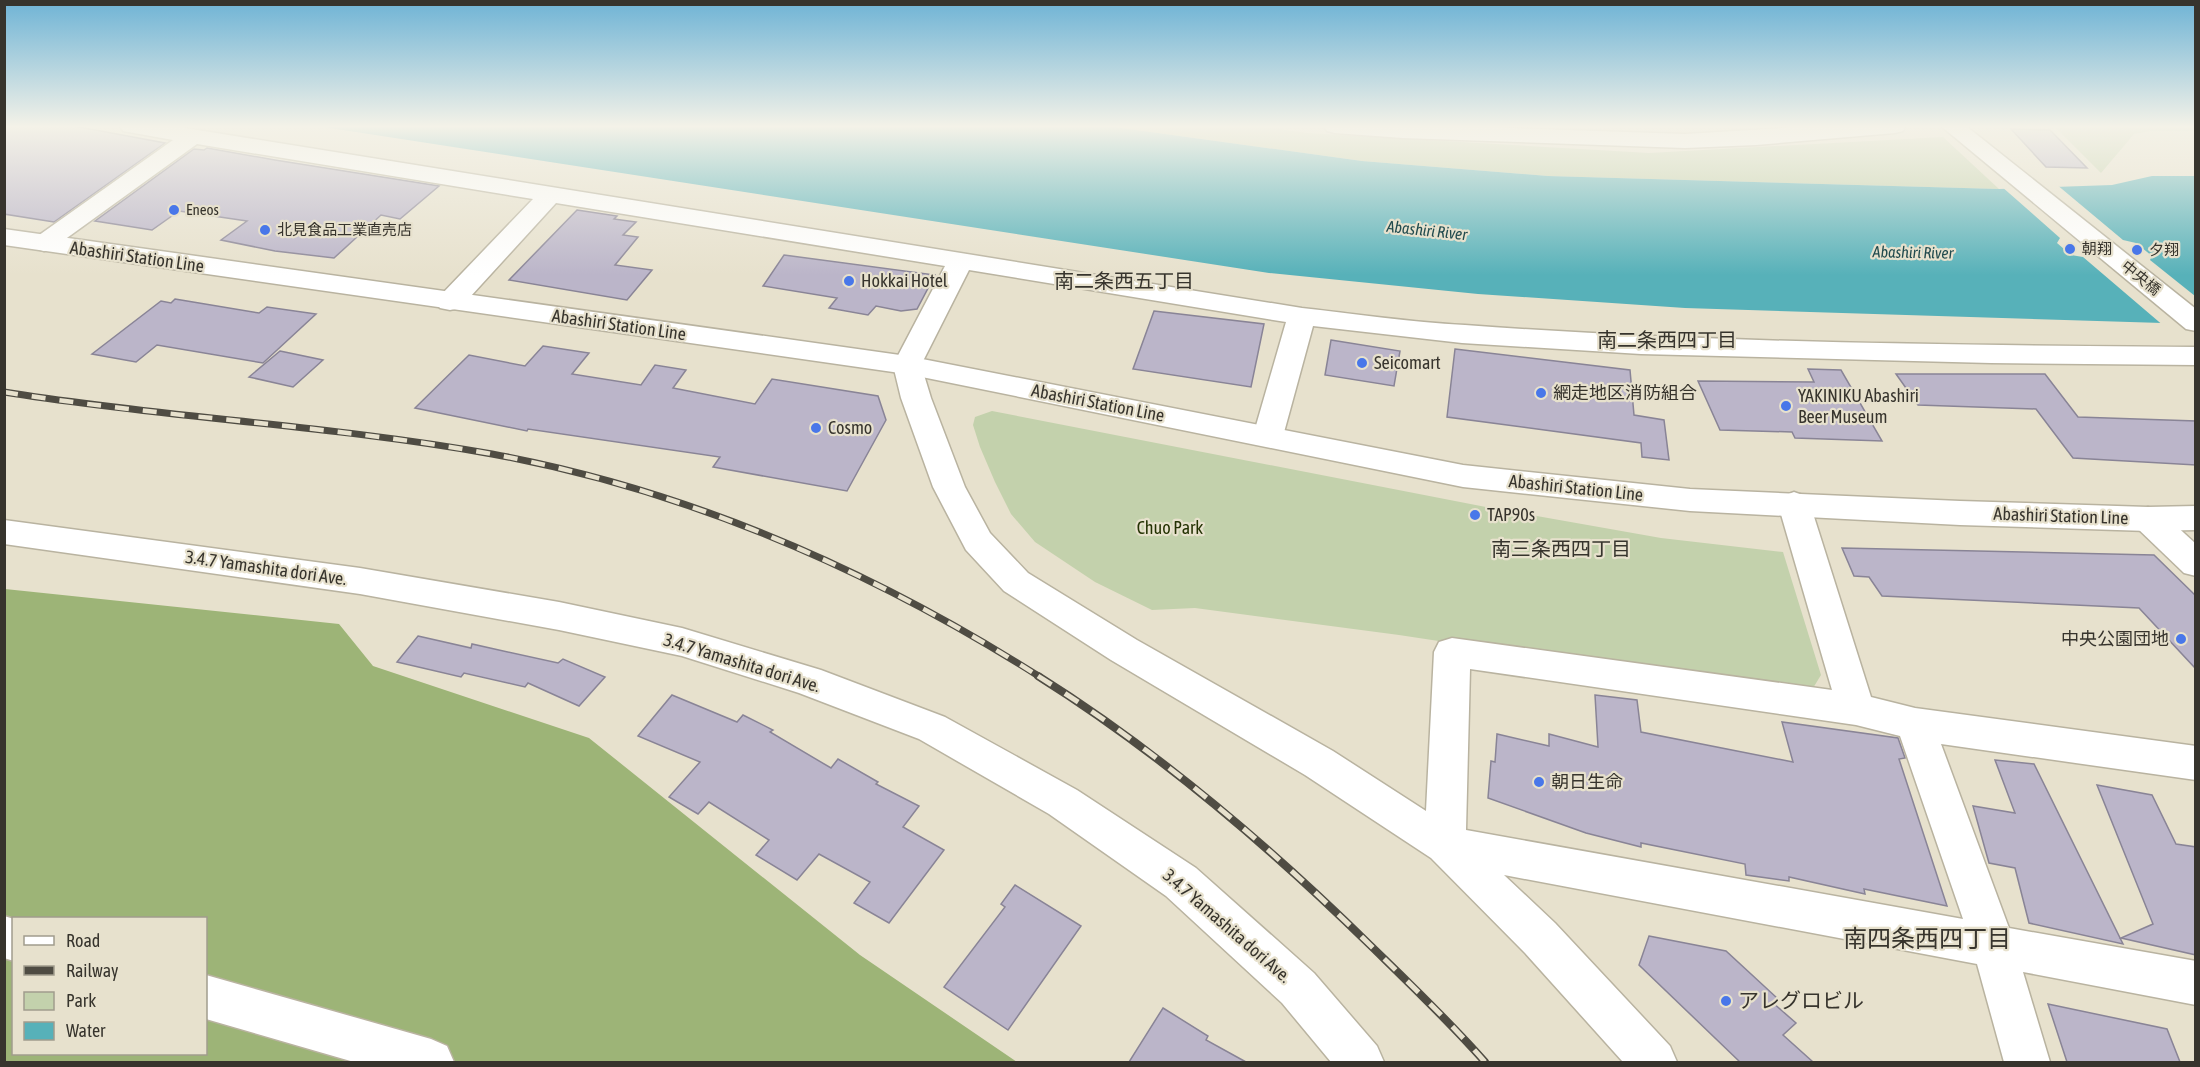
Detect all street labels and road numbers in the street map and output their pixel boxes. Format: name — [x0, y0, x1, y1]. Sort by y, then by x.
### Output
street label: Abashiri Station Line — [69, 237, 205, 276]
street label: 中央橋 — [2118, 257, 2164, 298]
street label: Abashiri Station Line — [551, 305, 687, 344]
street label: Abashiri Station Line — [1030, 379, 1166, 426]
street label: Abashiri Station Line — [1508, 470, 1644, 505]
street label: Abashiri Station Line — [1993, 503, 2129, 528]
street label: 3.4.7 Yamashita dori Ave. — [184, 546, 348, 589]
street label: 3.4.7 Yamashita dori Ave. — [661, 629, 823, 696]
street label: 3.4.7 Yamashita dori Ave. — [1159, 864, 1296, 987]

